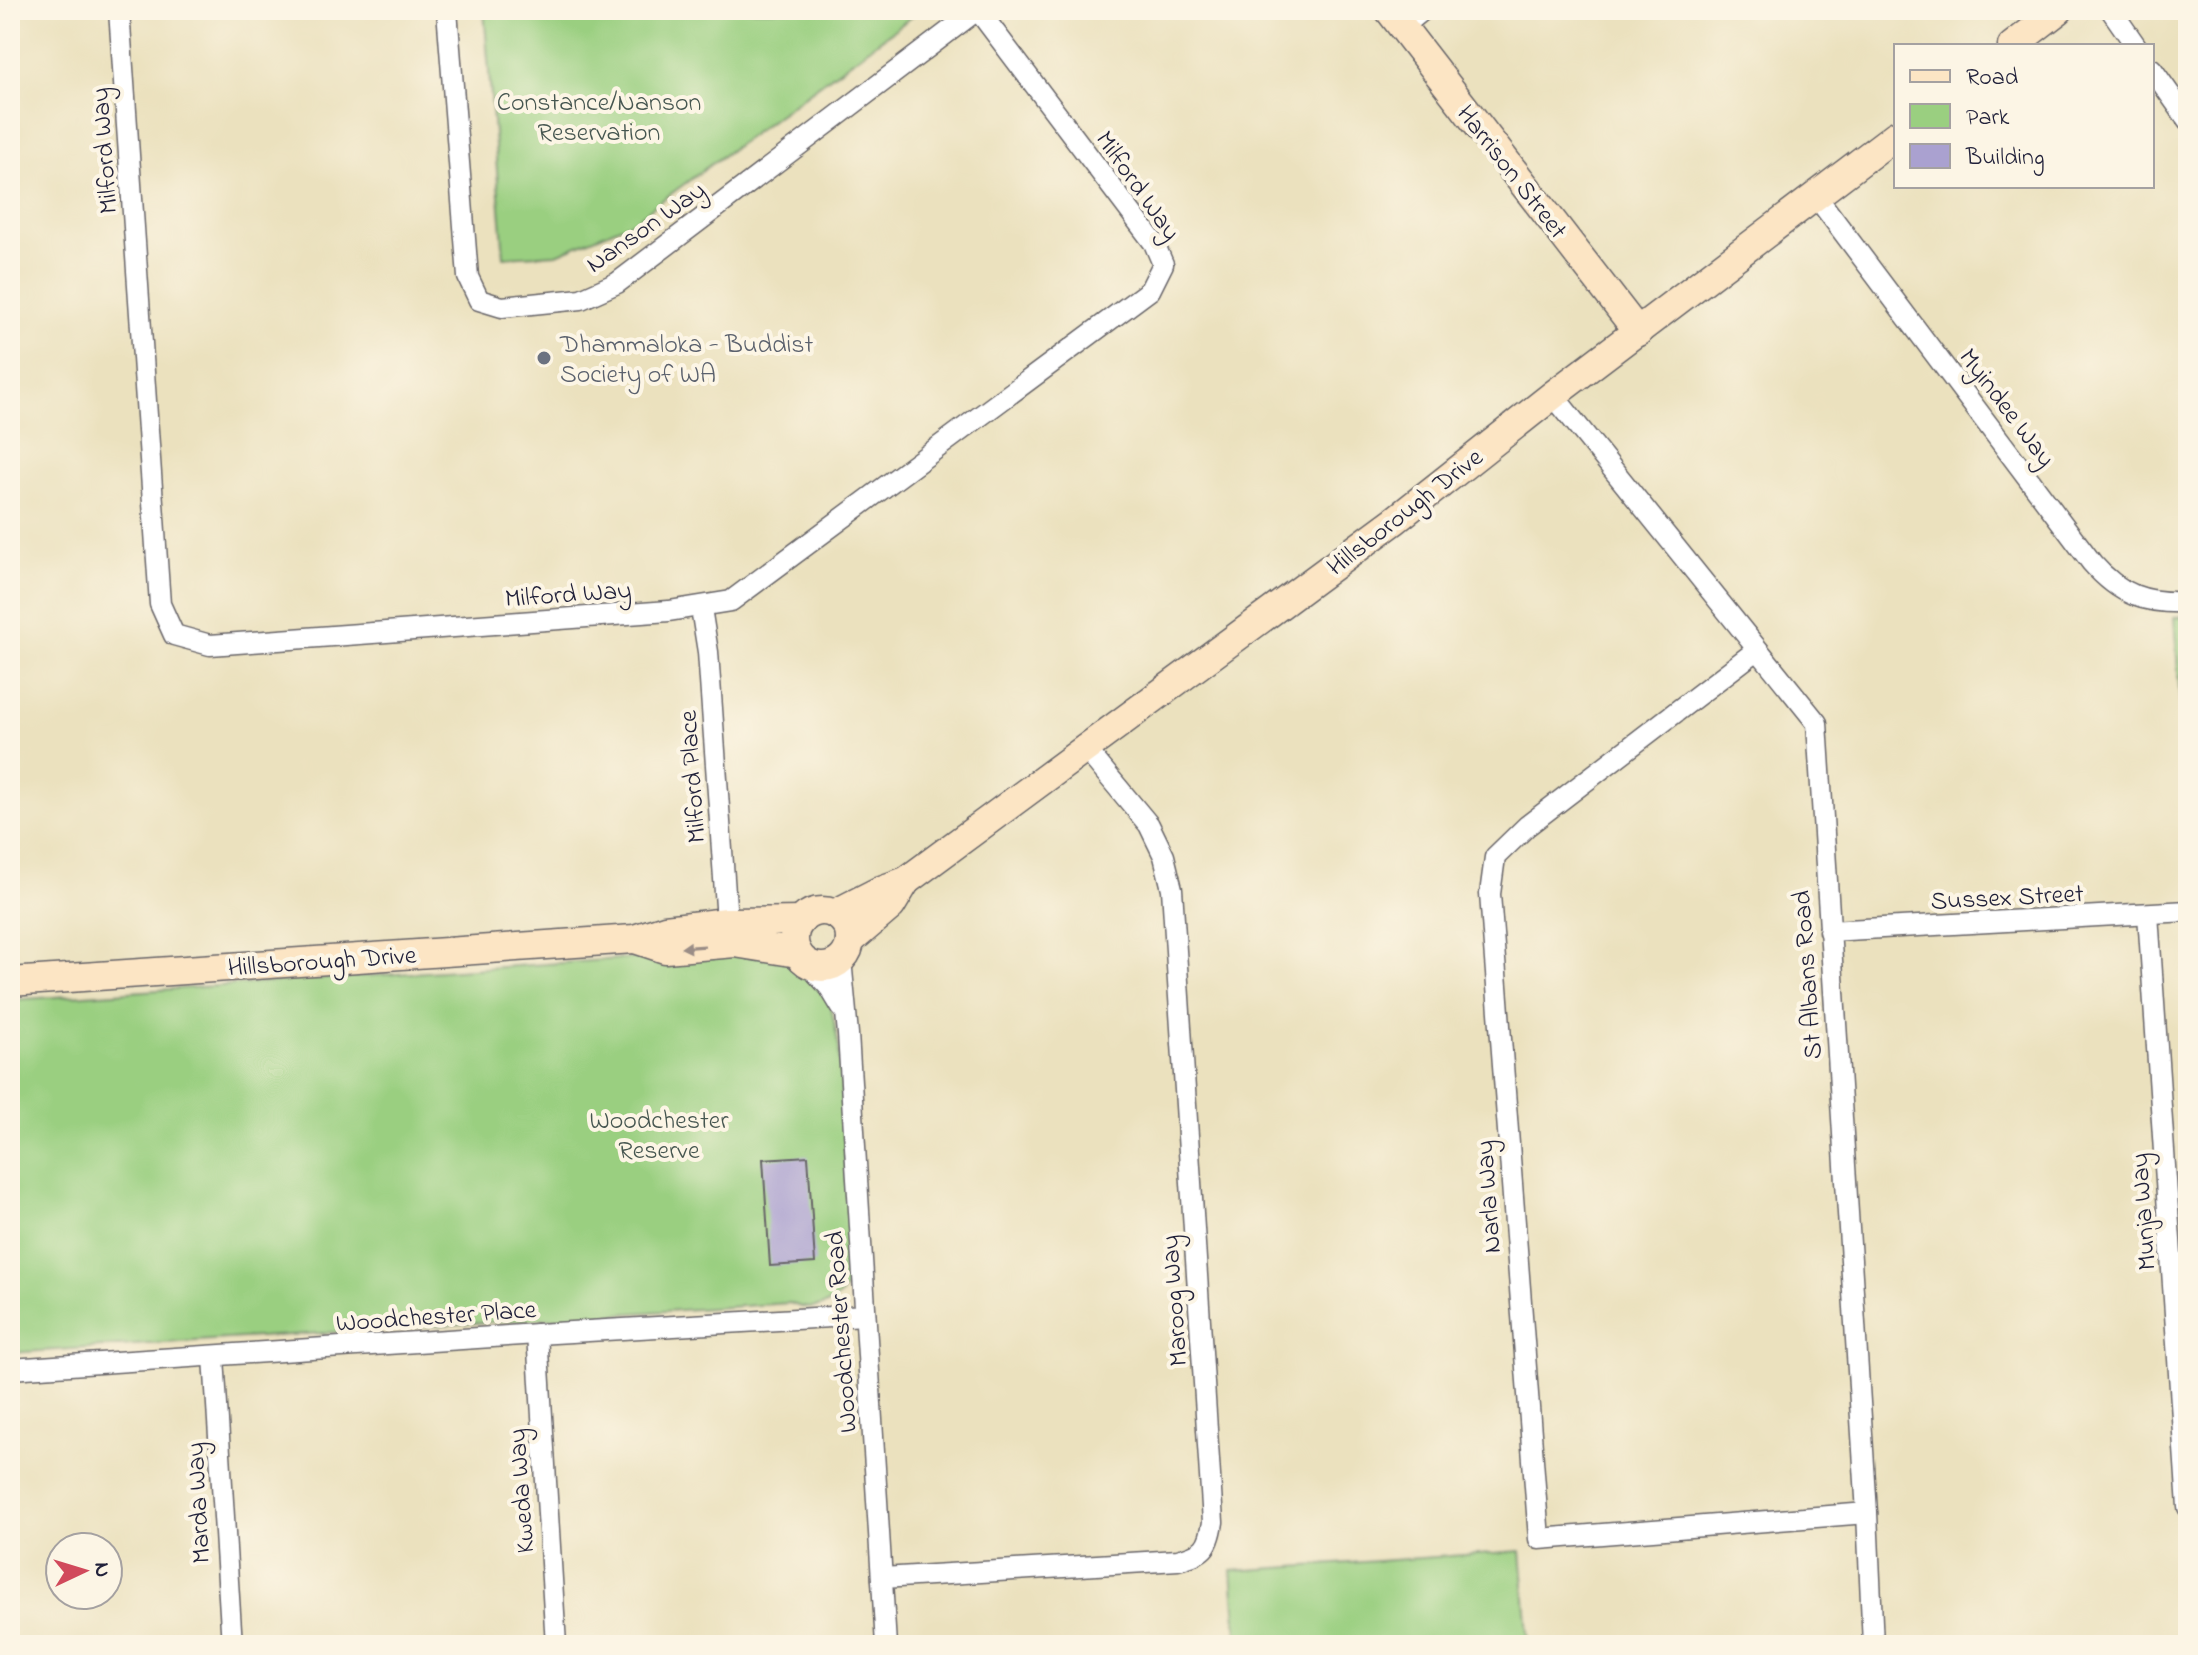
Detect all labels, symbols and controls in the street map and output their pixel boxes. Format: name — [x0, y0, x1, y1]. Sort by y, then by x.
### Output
legend — [1894, 44, 2154, 188]
text: Road — [1966, 61, 2019, 96]
park label: Constance/Nanson Reservation — [497, 85, 701, 153]
street label: Milford Way — [83, 86, 129, 215]
street label: Harrison Street — [1446, 97, 1575, 248]
text: Park — [1966, 101, 2010, 136]
street label: Milford Way — [1085, 124, 1188, 250]
text: Building — [1965, 141, 2045, 176]
street label: Nanson Way — [579, 173, 715, 284]
place label: Dhammaloka - Buddist Society of WA — [559, 327, 814, 395]
street label: Myindee Way — [1948, 341, 2063, 476]
marker: Dhammaloka - Buddist Society of WA — [535, 349, 553, 367]
street label: Hillsborough Drive — [1320, 440, 1492, 587]
street label: Milford Way — [504, 573, 633, 619]
street label: Milford Place — [670, 709, 718, 845]
street label: Sussex Street — [1930, 876, 2085, 922]
street label: St Albans Road — [1784, 889, 1834, 1061]
street label: Hillsborough Drive — [227, 937, 418, 989]
one-way arrow — [680, 941, 705, 954]
park label: Woodchester Reserve — [589, 1103, 729, 1171]
street label: Narla Way — [1467, 1139, 1513, 1255]
street label: Munja Way — [2122, 1152, 2168, 1272]
street label: Woodchester Road — [817, 1229, 869, 1434]
street label: Maroog Way — [1152, 1234, 1200, 1368]
street label: Woodchester Place — [335, 1292, 538, 1344]
street label: Kweda Way — [500, 1427, 546, 1555]
street label: Marda Way — [178, 1441, 222, 1565]
north arrow — [44, 1531, 124, 1611]
text: N — [84, 1561, 117, 1578]

